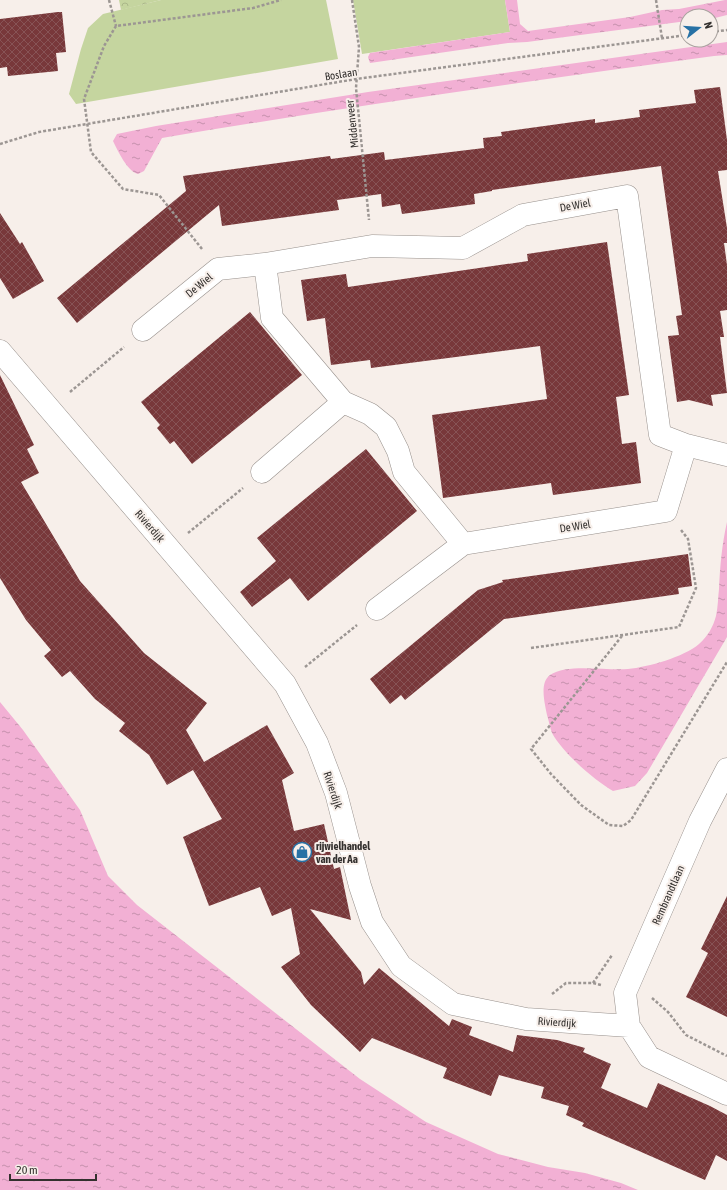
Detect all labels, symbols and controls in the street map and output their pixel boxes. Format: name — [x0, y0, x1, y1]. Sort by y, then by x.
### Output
north arrow — [679, 8, 719, 48]
text: N — [702, 20, 715, 30]
street label: Boslaan — [324, 66, 358, 82]
street label: Middenveer — [343, 99, 360, 149]
street label: De Wiel — [559, 196, 591, 214]
street label: De Wiel — [183, 271, 215, 299]
street label: Rivierdijk — [133, 508, 167, 545]
street label: De Wiel — [559, 518, 591, 534]
street label: Rivierdijk — [321, 770, 345, 810]
place label: rijwielhandel van der Aa — [316, 840, 371, 865]
shop icon: rijwielhandel van der Aa — [291, 841, 313, 863]
street label: Rembrandtlaan — [650, 863, 686, 927]
street label: Rivierdijk — [537, 1015, 577, 1029]
scale bar — [10, 1156, 96, 1182]
text: 20 m — [16, 1163, 38, 1177]

